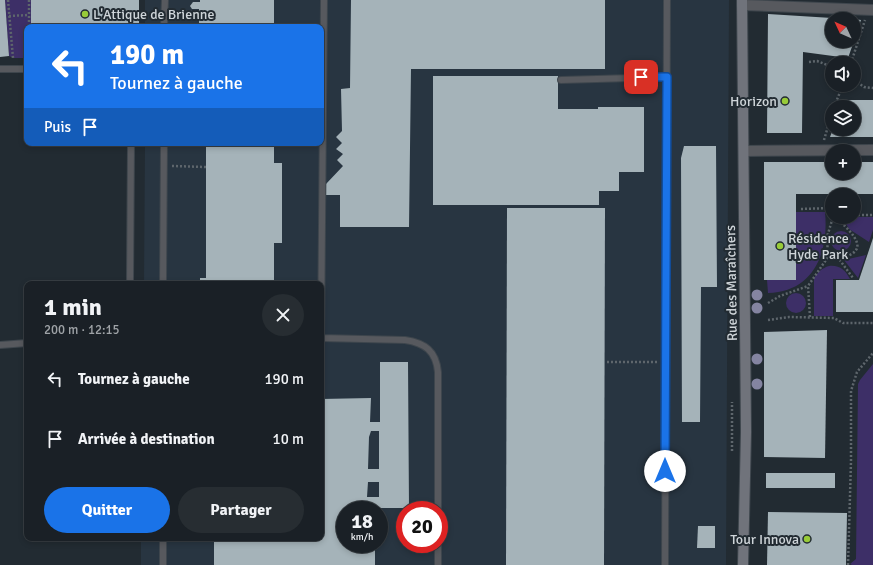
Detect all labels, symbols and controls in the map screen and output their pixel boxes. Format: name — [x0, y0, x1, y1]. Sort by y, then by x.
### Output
place label: L'Attique de Brienne — [93, 6, 214, 23]
marker: L'Attique de Brienne — [80, 9, 90, 19]
north arrow — [825, 12, 861, 48]
map controls — [825, 12, 861, 224]
text: 190 m — [110, 38, 184, 72]
icon: left — [44, 40, 96, 92]
button: sound — [825, 56, 861, 92]
pin — [624, 60, 658, 94]
icon: arrive — [630, 66, 652, 88]
text: Tournez à gauche — [110, 72, 243, 94]
place label: Horizon — [730, 93, 777, 110]
marker: Horizon — [780, 96, 790, 106]
button: layers — [825, 100, 861, 136]
icon: arrive — [79, 116, 101, 138]
text: Puis — [44, 118, 71, 136]
button: + — [825, 144, 861, 180]
button: − — [825, 188, 861, 224]
street label: Rue des Maraîchers — [722, 225, 741, 341]
place label: Résidence Hyde Park — [788, 230, 849, 263]
marker: Résidence Hyde Park — [775, 241, 785, 251]
text: 1 min — [44, 292, 102, 322]
button: close — [262, 294, 304, 336]
text: 200 m · 12:15 — [44, 322, 120, 338]
icon: left — [44, 368, 66, 390]
text: Tournez à gauche — [78, 370, 190, 388]
text: 190 m — [264, 370, 304, 388]
icon: arrive — [44, 428, 66, 450]
text: Arrivée à destination — [78, 430, 215, 448]
text: 10 m — [273, 430, 304, 448]
position arrow — [644, 450, 686, 492]
button: Quitter — [44, 487, 170, 533]
button: Partager — [178, 487, 304, 533]
speed limit sign: 20 — [396, 501, 448, 553]
text: 18 — [351, 509, 373, 534]
text: km/h — [351, 531, 373, 543]
place label: Tour Innova — [730, 531, 799, 548]
marker: Tour Innova — [802, 534, 812, 544]

